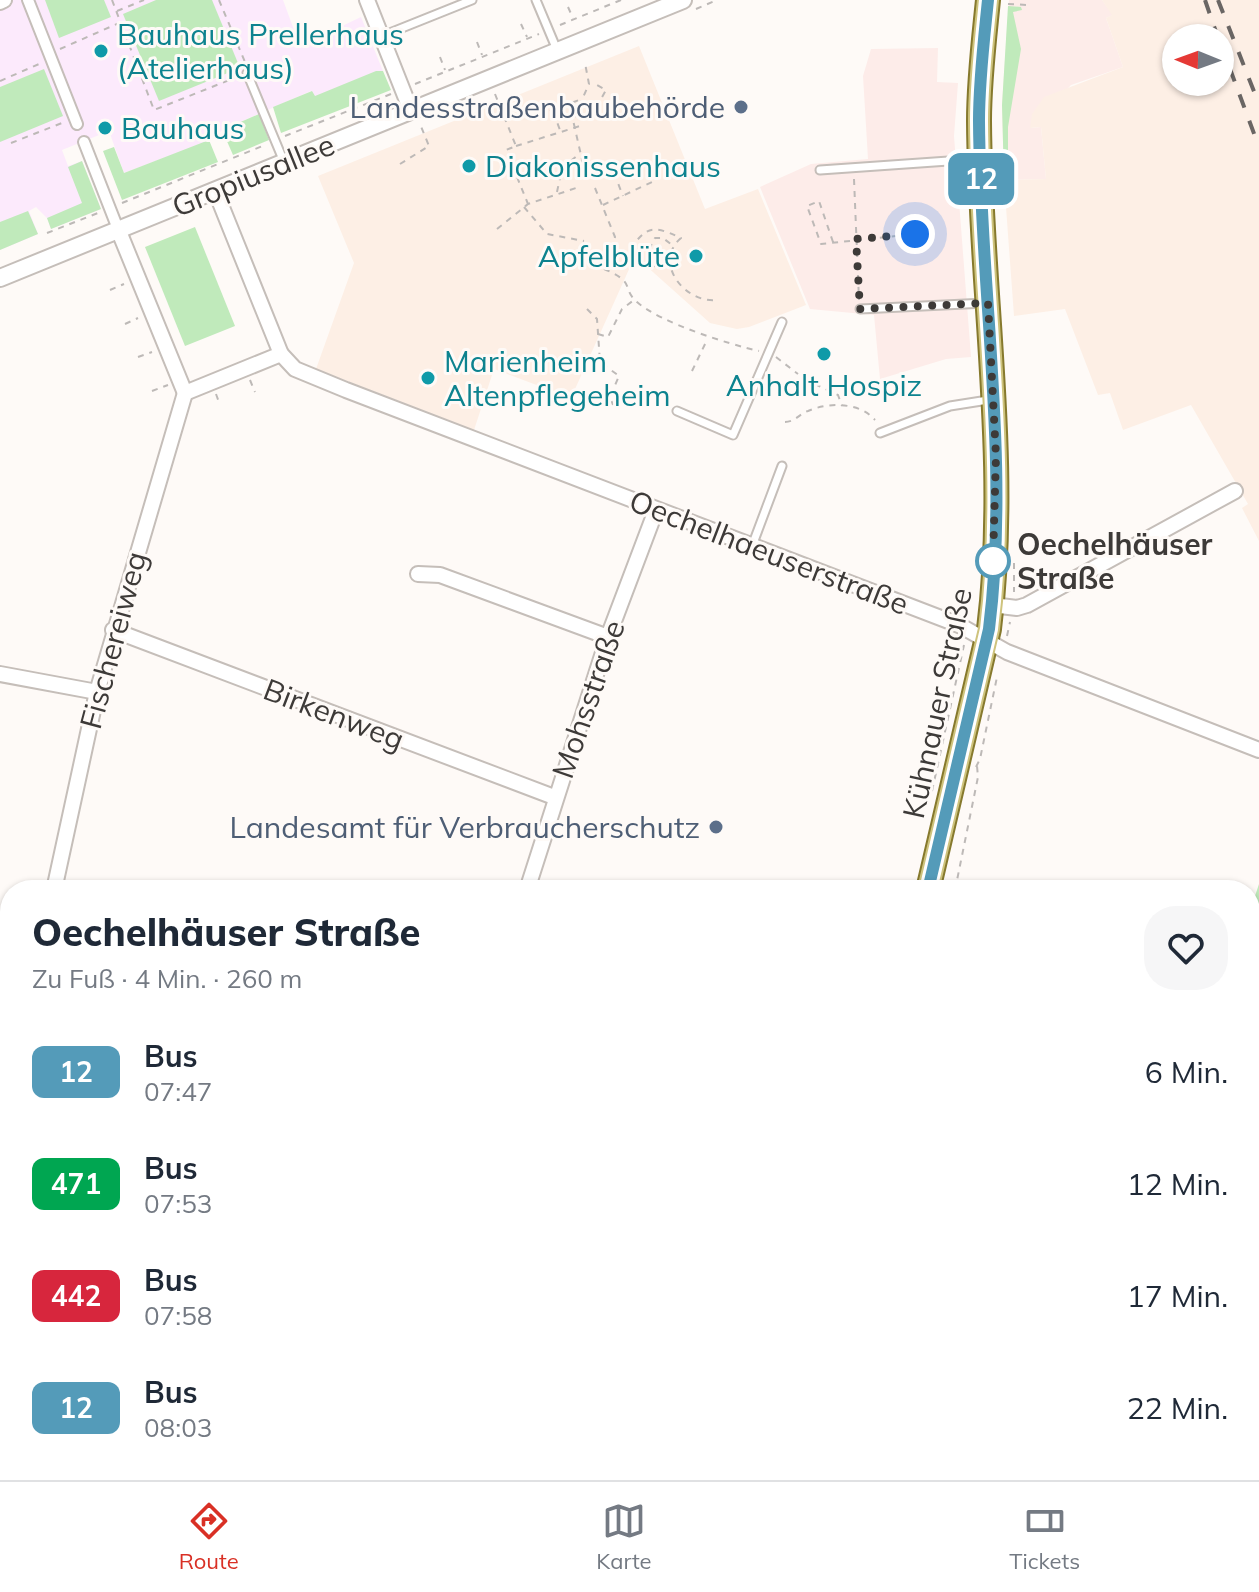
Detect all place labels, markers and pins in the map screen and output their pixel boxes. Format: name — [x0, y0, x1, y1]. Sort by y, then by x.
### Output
place label: Bauhaus Prellerhaus (Atelierhaus) — [117, 15, 404, 87]
marker: Bauhaus Prellerhaus (Atelierhaus) — [92, 42, 110, 60]
place label: Landesstraßenbaubehörde — [350, 88, 725, 126]
marker: Landesstraßenbaubehörde — [732, 98, 750, 116]
place label: Bauhaus — [121, 109, 244, 147]
marker: Bauhaus — [96, 119, 114, 137]
place label: Diakonissenhaus — [485, 147, 721, 185]
marker: Diakonissenhaus — [460, 157, 478, 175]
place label: Apfelblüte — [538, 237, 680, 275]
marker: Apfelblüte — [687, 247, 705, 265]
place label: Marienheim Altenpflegeheim — [444, 342, 671, 414]
marker: Anhalt Hospiz — [815, 345, 833, 363]
place label: Anhalt Hospiz — [726, 366, 922, 404]
marker: Marienheim Altenpflegeheim — [419, 369, 437, 387]
place label: Oechelhäuser Straße — [1017, 525, 1213, 597]
marker: Oechelhäuser Straße — [976, 544, 1010, 578]
place label: Landesamt für Verbraucherschutz — [229, 808, 700, 846]
marker: Landesamt für Verbraucherschutz — [707, 818, 725, 836]

